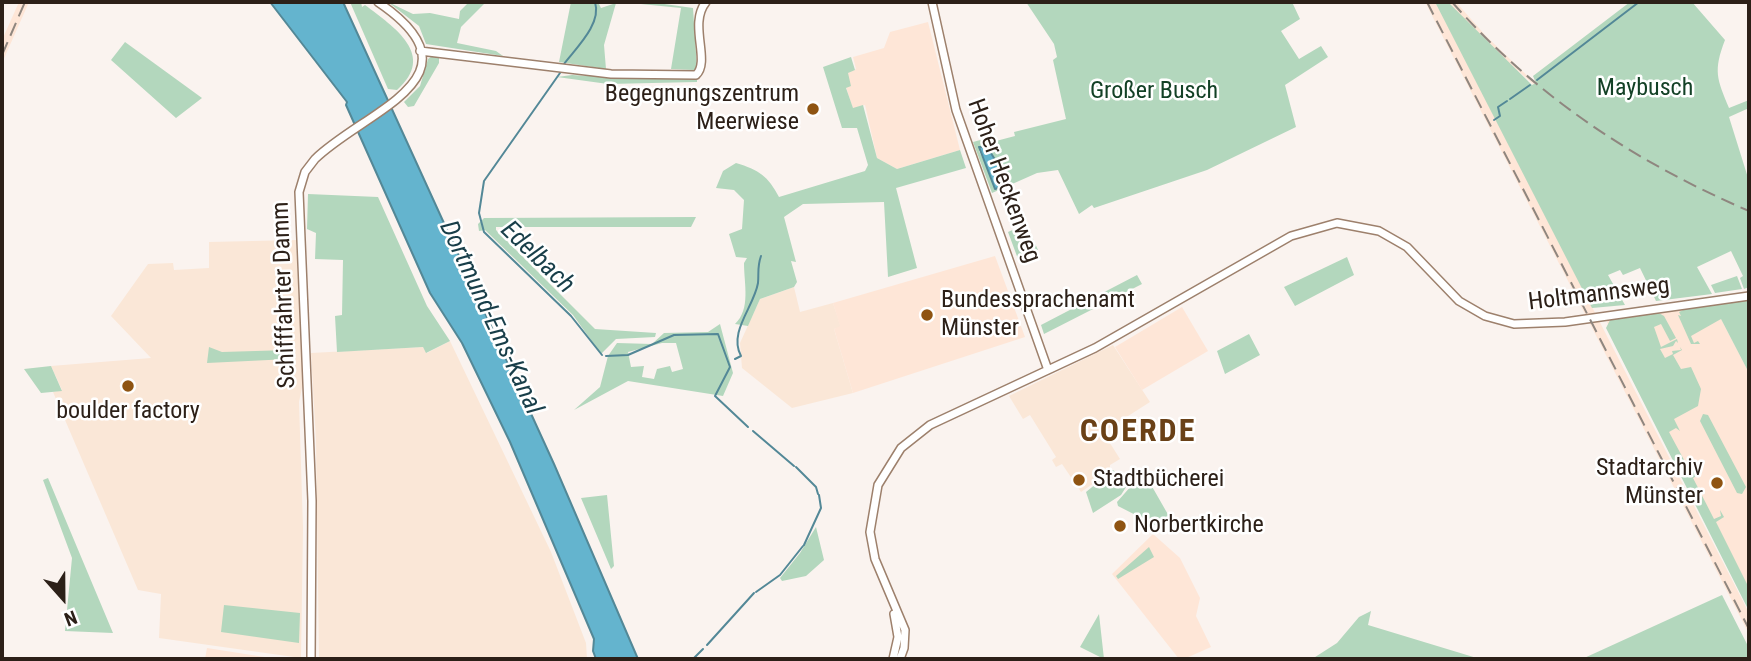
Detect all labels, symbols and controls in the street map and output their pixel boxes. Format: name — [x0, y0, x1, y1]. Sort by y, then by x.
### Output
park label: Maybusch — [1597, 75, 1693, 103]
park label: Großer Busch — [1090, 78, 1218, 106]
place label: Begegnungszentrum Meerwiese — [605, 81, 799, 137]
street label: Hoher Heckenweg — [960, 95, 1046, 267]
marker: Begegnungszentrum Meerwiese — [805, 101, 821, 117]
street label: Schifffahrter Damm — [267, 201, 303, 389]
water label: Edelbach — [494, 215, 580, 301]
water label: Dortmund-Ems-Kanal — [431, 216, 549, 420]
street label: Holtmannsweg — [1527, 272, 1671, 318]
place label: Bundessprachenamt Münster — [941, 287, 1135, 343]
marker: Bundessprachenamt Münster — [919, 307, 935, 323]
marker: boulder factory — [120, 378, 136, 394]
place label: boulder factory — [56, 398, 200, 426]
district label: COERDE — [1080, 414, 1196, 452]
place label: Stadtarchiv Münster — [1596, 455, 1703, 511]
place label: Stadtbücherei — [1093, 466, 1224, 494]
marker: Stadtbücherei — [1071, 472, 1087, 488]
marker: Stadtarchiv Münster — [1709, 475, 1725, 491]
place label: Norbertkirche — [1134, 512, 1264, 540]
marker: Norbertkirche — [1112, 518, 1128, 534]
north arrow — [28, 563, 98, 633]
text: N — [61, 605, 80, 631]

